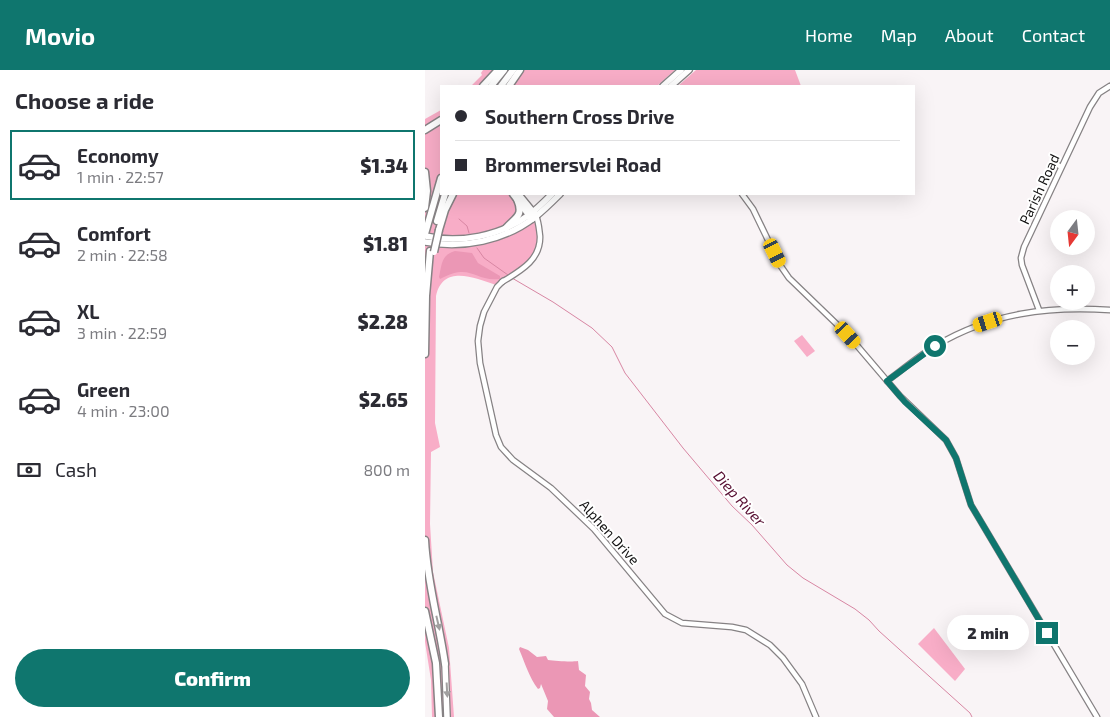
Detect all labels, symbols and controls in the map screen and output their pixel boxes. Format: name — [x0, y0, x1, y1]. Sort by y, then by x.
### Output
text: Movio — [25, 21, 95, 50]
text: Home — [805, 24, 853, 46]
text: Map — [881, 24, 917, 46]
text: About — [945, 24, 994, 46]
text: Contact — [1022, 24, 1085, 46]
text: Choose a ride — [15, 87, 154, 113]
text: Southern Cross Drive — [485, 105, 674, 128]
icon: car — [17, 143, 62, 188]
text: Economy — [77, 144, 159, 167]
street label: Parish Road — [1015, 151, 1063, 227]
text: Brommersvlei Road — [485, 153, 661, 176]
text: $1.34 — [360, 154, 408, 177]
text: 1 min · 22:57 — [77, 167, 164, 186]
north arrow — [1050, 210, 1095, 255]
map controls — [1050, 210, 1095, 365]
icon: car — [17, 221, 62, 266]
text: Comfort — [77, 222, 151, 245]
text: $1.81 — [363, 232, 408, 255]
car — [761, 236, 788, 270]
text: 2 min · 22:58 — [77, 245, 168, 264]
button: + — [1050, 265, 1095, 310]
icon: car — [17, 299, 62, 344]
text: XL — [77, 300, 99, 323]
text: $2.28 — [358, 310, 408, 333]
car — [971, 310, 1004, 334]
car — [832, 319, 863, 351]
button: − — [1050, 320, 1095, 365]
text: 3 min · 22:59 — [77, 323, 167, 342]
route start — [924, 335, 946, 357]
icon: car — [17, 377, 62, 422]
text: Green — [77, 378, 130, 401]
text: $2.65 — [359, 388, 408, 411]
text: 4 min · 23:00 — [77, 401, 170, 420]
icon: cash — [15, 456, 43, 484]
text: Cash — [55, 458, 97, 481]
text: 800 m — [363, 460, 410, 479]
water label: Diep River — [710, 466, 770, 530]
street label: Alphen Drive — [577, 496, 643, 568]
one-way arrow — [434, 615, 442, 630]
callout: 2 min — [947, 616, 1029, 650]
route end — [1036, 622, 1058, 644]
text: 2 min — [967, 623, 1009, 642]
button: Confirm — [15, 649, 410, 707]
one-way arrow — [444, 682, 452, 698]

